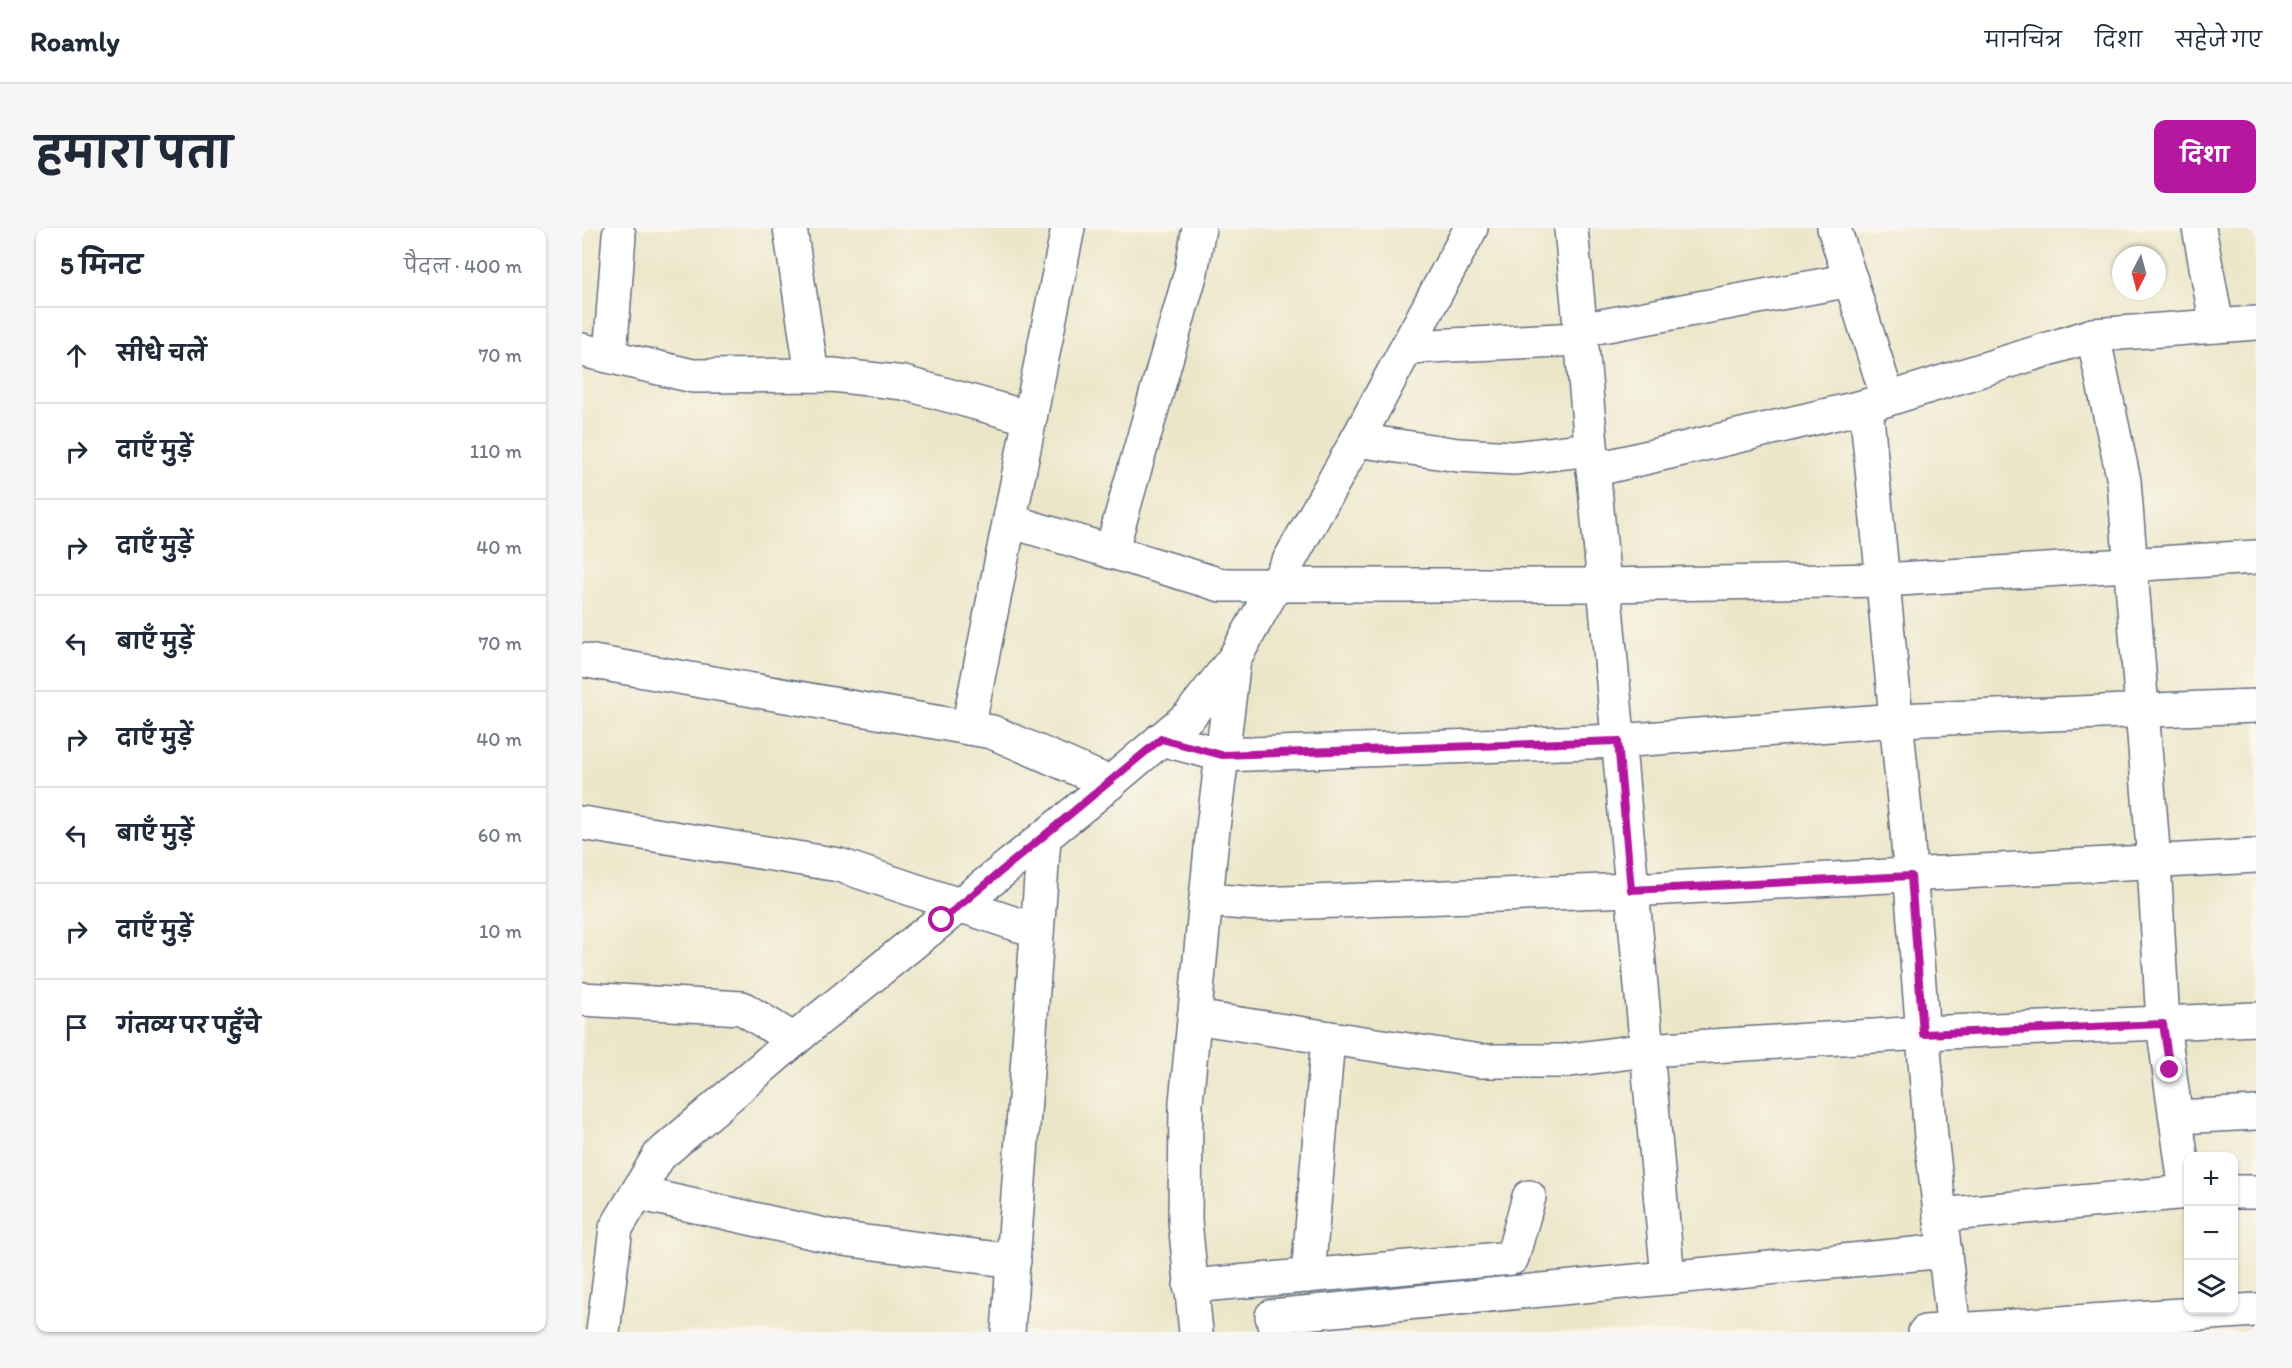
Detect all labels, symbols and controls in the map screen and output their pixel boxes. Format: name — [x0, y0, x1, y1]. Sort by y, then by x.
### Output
text: Roamly — [30, 24, 120, 58]
text: मानचित्र — [1985, 27, 2062, 52]
text: दिशा — [2095, 27, 2142, 52]
text: सहेजे गए — [2175, 27, 2262, 52]
button: दिशा — [2154, 120, 2256, 193]
text: हमारा पता — [36, 127, 232, 178]
north arrow — [2112, 246, 2166, 300]
text: 5 मिनट — [60, 249, 143, 281]
text: पैदल · 400 m — [404, 254, 522, 278]
icon: ahead — [60, 339, 93, 372]
text: सीधे चलें — [117, 340, 206, 367]
text: 70 m — [478, 343, 522, 367]
icon: right — [60, 435, 93, 468]
text: दाएँ मुड़ें — [117, 436, 193, 463]
text: 110 m — [470, 439, 522, 463]
icon: right — [60, 531, 93, 564]
text: दाएँ मुड़ें — [117, 532, 193, 559]
text: 40 m — [476, 535, 522, 559]
icon: left — [60, 627, 93, 660]
text: बाएँ मुड़ें — [117, 628, 194, 655]
text: 70 m — [478, 631, 522, 655]
icon: right — [60, 723, 93, 756]
text: दाएँ मुड़ें — [117, 724, 193, 751]
text: 40 m — [476, 727, 522, 751]
icon: left — [60, 819, 93, 852]
text: बाएँ मुड़ें — [117, 820, 194, 847]
text: 60 m — [478, 823, 522, 847]
route start — [928, 906, 954, 932]
icon: right — [60, 915, 93, 948]
text: दाएँ मुड़ें — [117, 916, 193, 943]
text: 10 m — [479, 919, 522, 943]
icon: arrive — [60, 1011, 93, 1044]
text: गंतव्य पर पहुँचे — [117, 1012, 261, 1039]
route end — [2156, 1056, 2182, 1082]
map controls — [2184, 1152, 2238, 1314]
button: + — [2184, 1152, 2238, 1206]
button: − — [2184, 1206, 2238, 1260]
button: layers — [2184, 1260, 2238, 1314]

